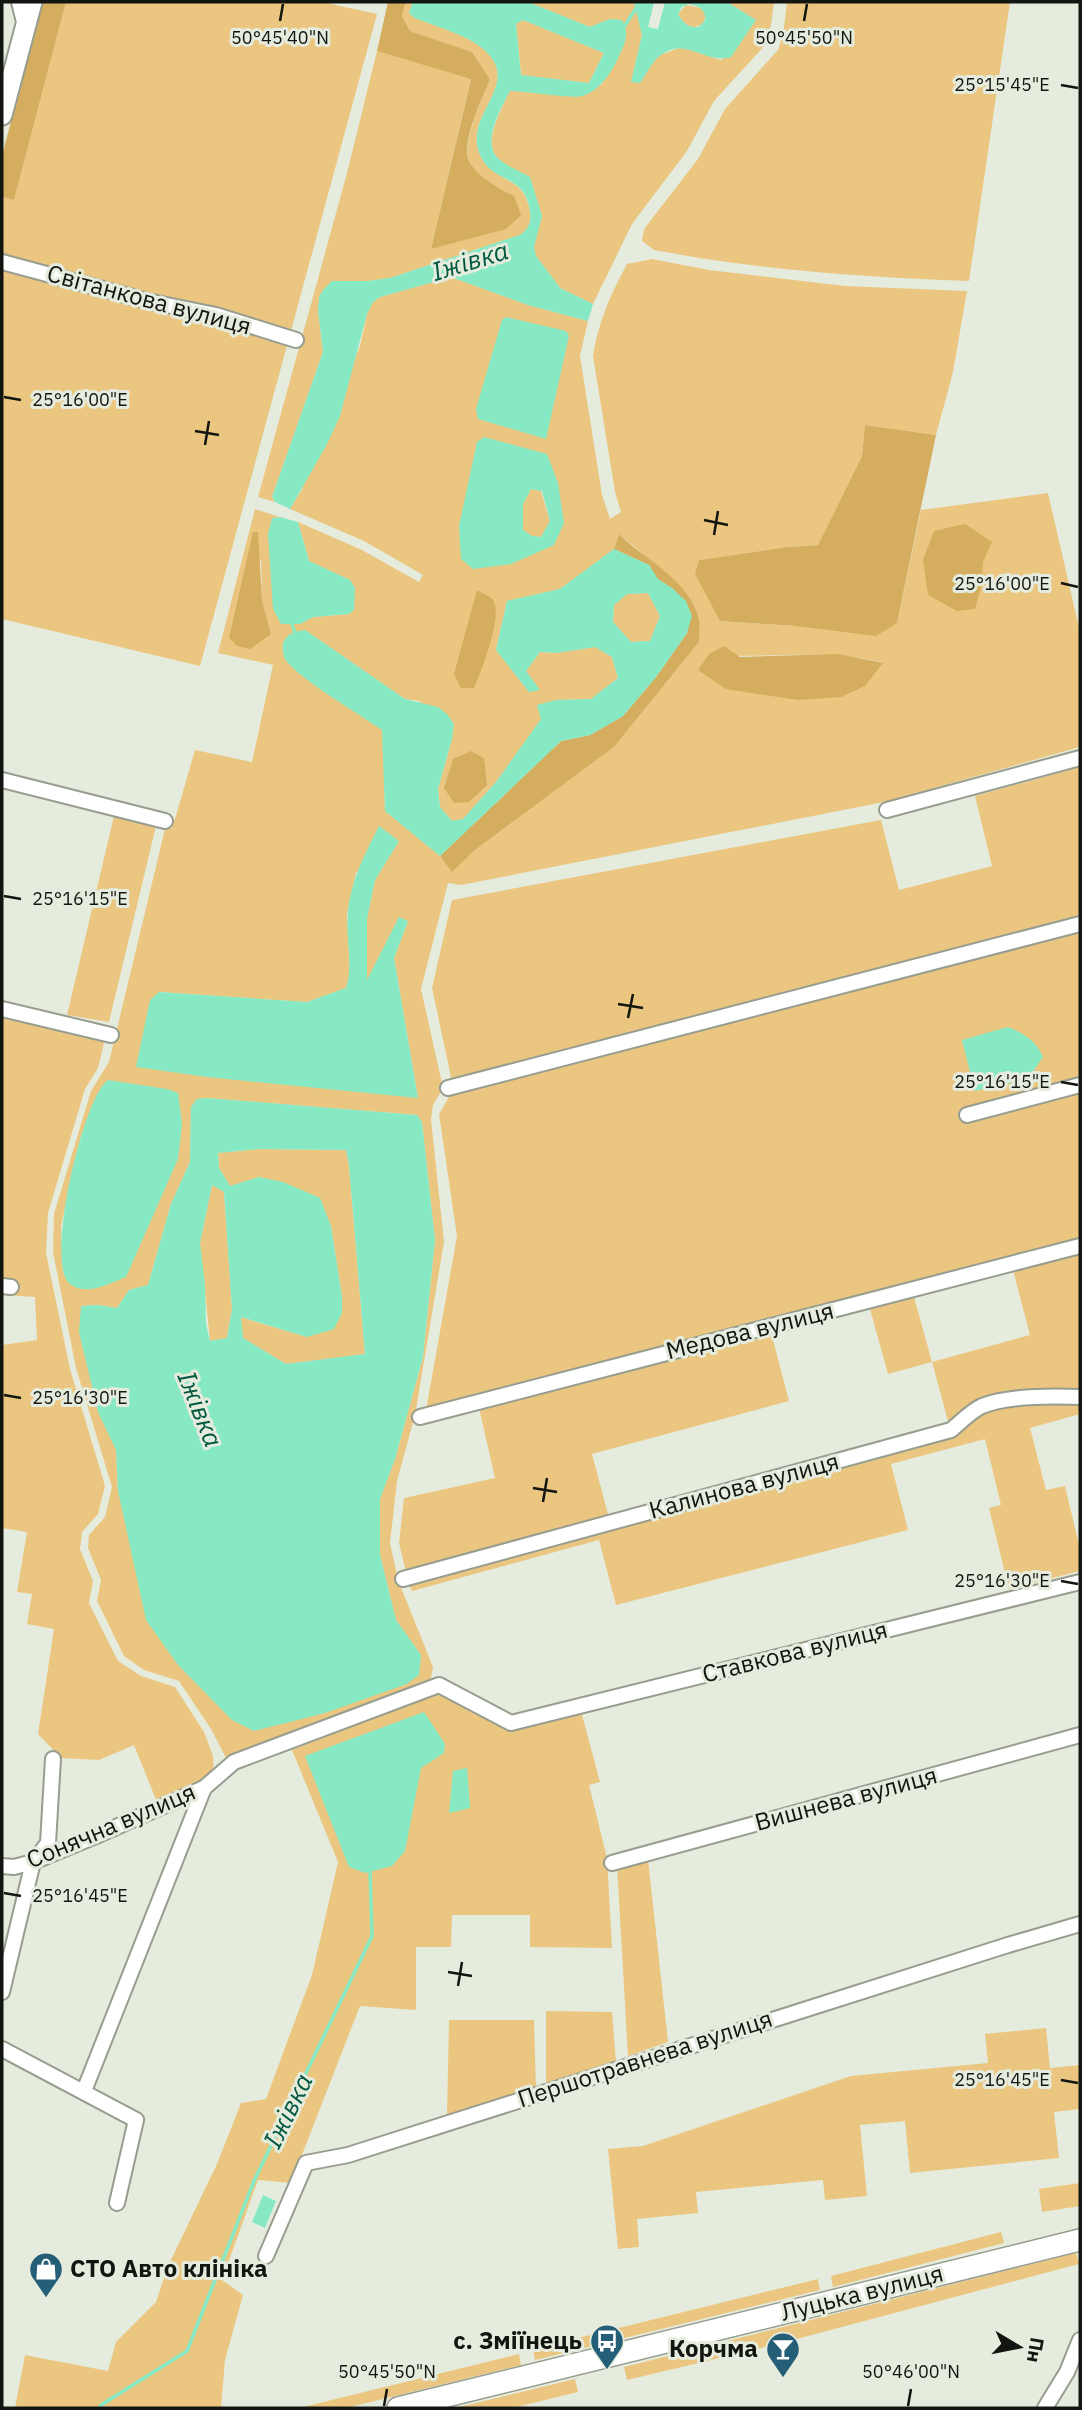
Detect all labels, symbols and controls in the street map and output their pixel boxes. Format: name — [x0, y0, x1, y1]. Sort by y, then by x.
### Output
text: 50°45'40"N — [231, 26, 329, 49]
text: 50°45'50"N — [755, 26, 853, 49]
text: 25°15'45"E — [954, 73, 1050, 96]
water label: Іжівка — [427, 232, 512, 288]
street label: Світанкова вулиця — [44, 256, 255, 342]
text: 25°16'00"E — [32, 388, 128, 411]
text: 25°16'00"E — [954, 572, 1050, 595]
text: 25°16'15"E — [32, 887, 128, 910]
text: 25°16'15"E — [954, 1070, 1050, 1093]
street label: Медова вулиця — [662, 1294, 837, 1366]
water label: Іжівка — [170, 1366, 231, 1452]
text: 25°16'30"E — [32, 1386, 128, 1409]
street label: Калинова вулиця — [645, 1444, 842, 1526]
text: 25°16'30"E — [954, 1569, 1050, 1592]
street label: Ставкова вулиця — [699, 1613, 891, 1690]
street label: Вишнева вулиця — [751, 1758, 941, 1838]
street label: Сонячна вулиця — [21, 1775, 200, 1875]
text: 25°16'45"E — [32, 1884, 128, 1907]
street label: Першотравнева вулиця — [513, 2002, 776, 2114]
water label: Іжівка — [255, 2068, 320, 2153]
text: 25°16'45"E — [954, 2068, 1050, 2091]
shop icon: СТО Авто клініка — [27, 2250, 65, 2299]
place label: СТО Авто клініка — [70, 2252, 268, 2284]
street label: Луцька вулиця — [777, 2256, 946, 2328]
north arrow — [984, 2312, 1054, 2382]
bus stop icon: с. Зміїнець — [588, 2322, 626, 2371]
place label: с. Зміїнець — [453, 2324, 582, 2356]
bar icon: Корчма — [764, 2330, 802, 2379]
place label: Корчма — [669, 2332, 758, 2364]
text: Пн — [1022, 2336, 1050, 2364]
text: 50°45'50"N — [338, 2360, 436, 2383]
text: 50°46'00"N — [862, 2360, 960, 2383]

